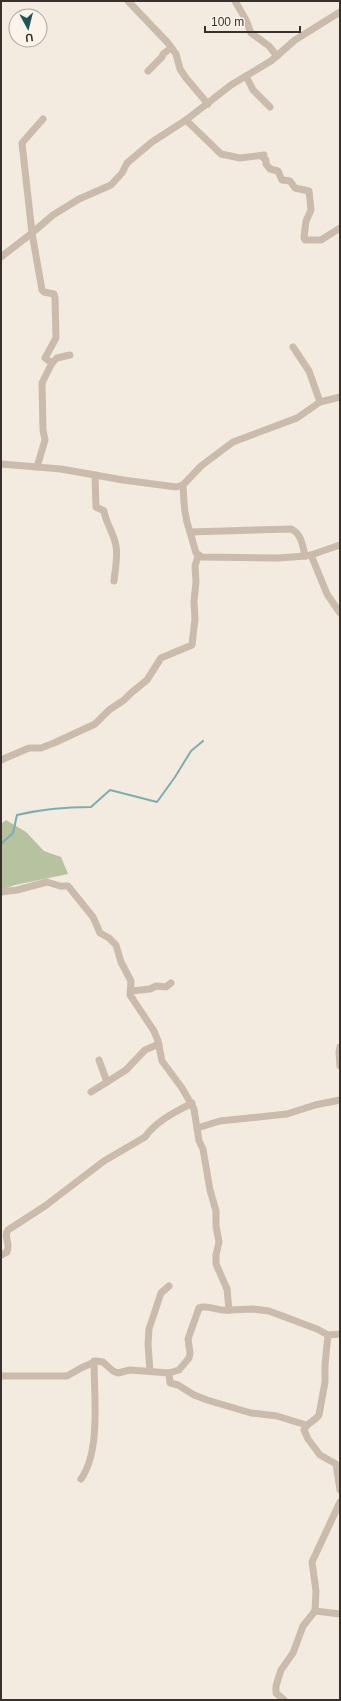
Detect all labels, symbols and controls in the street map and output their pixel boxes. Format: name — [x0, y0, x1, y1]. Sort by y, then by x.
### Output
north arrow — [8, 8, 48, 48]
scale bar — [205, 8, 300, 34]
text: 100 m — [211, 15, 244, 29]
text: U — [24, 31, 34, 44]

